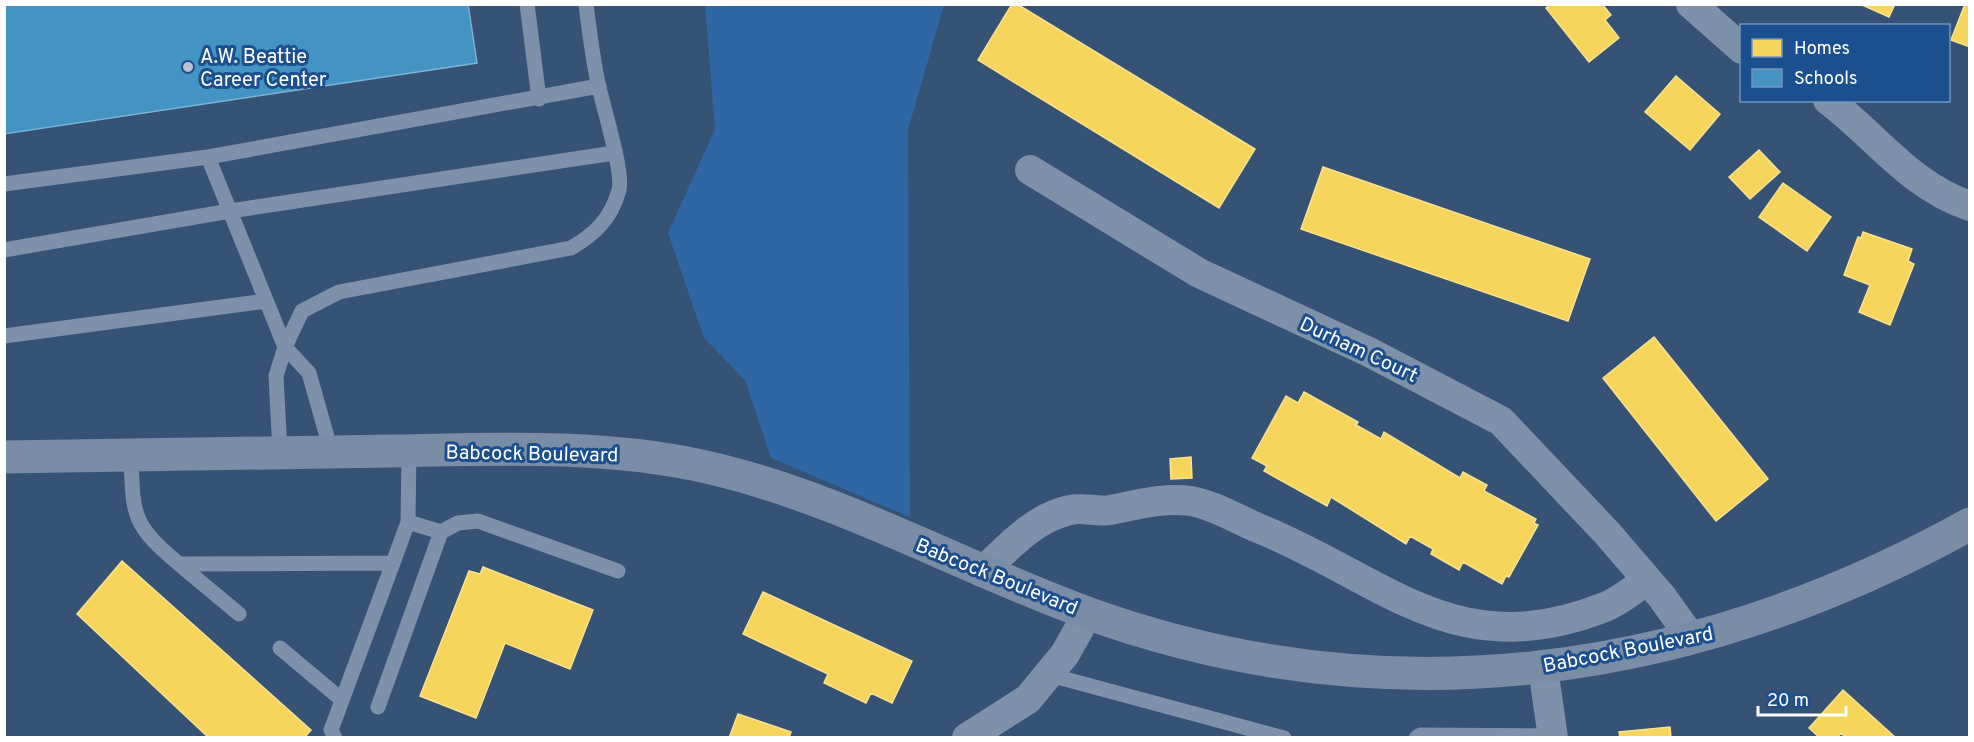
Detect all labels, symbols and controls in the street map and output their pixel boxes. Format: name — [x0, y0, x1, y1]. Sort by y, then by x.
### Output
legend — [1740, 24, 1950, 102]
text: Homes — [1794, 38, 1850, 61]
place label: A.W. Beattie Career Center — [200, 45, 327, 94]
marker: A.W. Beattie Career Center — [181, 60, 195, 74]
text: Schools — [1794, 68, 1857, 91]
street label: Durham Court — [1295, 312, 1422, 390]
street label: Babcock Boulevard — [445, 440, 619, 470]
street label: Babcock Boulevard — [911, 533, 1081, 622]
street label: Babcock Boulevard — [1541, 622, 1716, 680]
scale bar — [1758, 679, 1846, 717]
text: 20 m — [1767, 690, 1809, 713]

